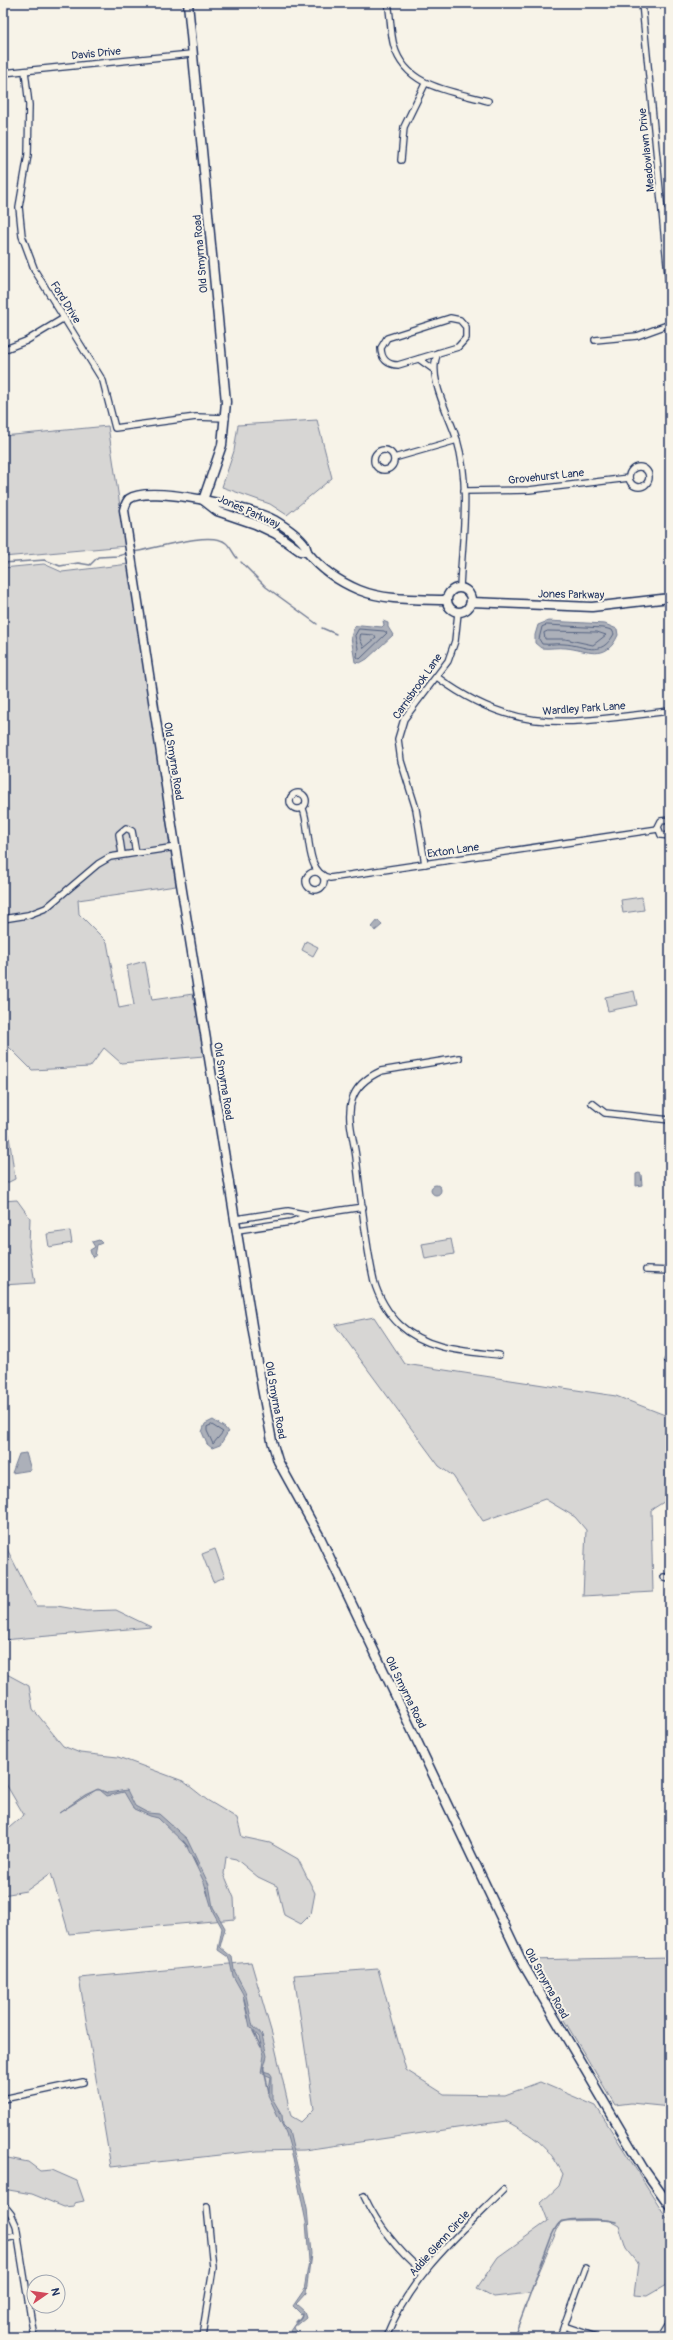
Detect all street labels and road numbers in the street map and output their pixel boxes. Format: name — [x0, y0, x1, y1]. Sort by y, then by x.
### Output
street label: Davis Drive — [71, 44, 122, 63]
street label: Meadowlawn Drive — [636, 107, 657, 192]
street label: Old Smyrna Road — [191, 214, 210, 294]
street label: Ford Drive — [48, 279, 84, 326]
street label: Grovehurst Lane — [507, 466, 585, 487]
street label: Jones Parkway — [216, 492, 282, 531]
street label: Jones Parkway — [538, 587, 605, 602]
street label: Carrisbrook Lane — [390, 650, 445, 722]
street label: Wardley Park Lane — [542, 699, 626, 718]
street label: Old Smyrna Road — [161, 721, 186, 801]
street label: Exton Lane — [426, 840, 480, 861]
street label: Old Smyrna Road — [211, 1041, 236, 1121]
street label: Old Smyrna Road — [262, 1360, 289, 1440]
street label: Old Smyrna Road — [382, 1654, 429, 1730]
street label: Old Smyrna Road — [522, 1946, 571, 2021]
street label: Addie Glenn Circle — [406, 2207, 473, 2279]

